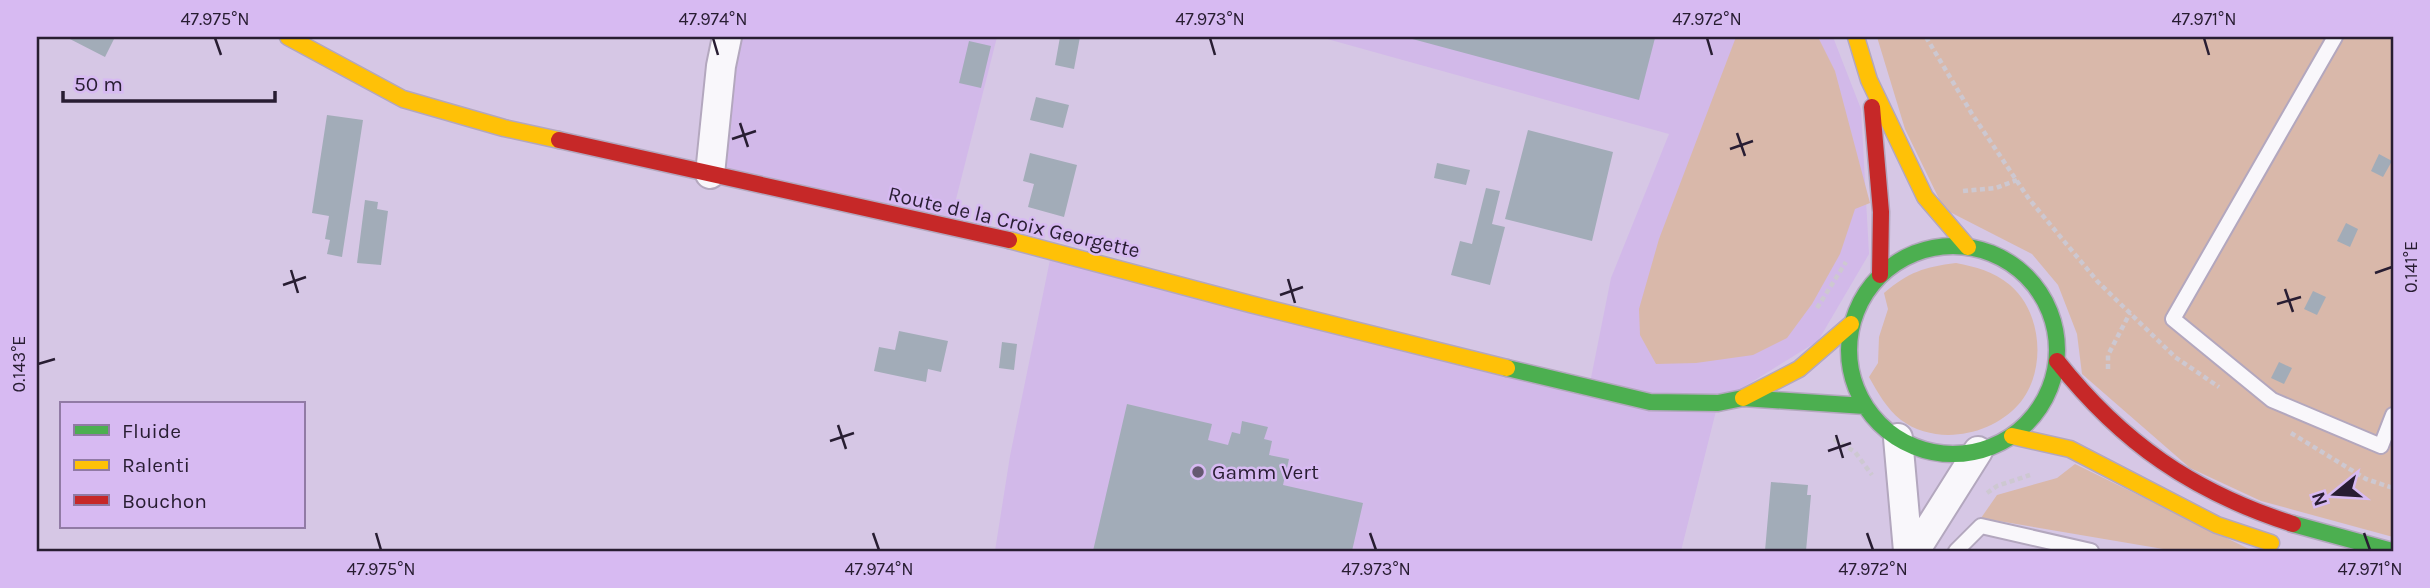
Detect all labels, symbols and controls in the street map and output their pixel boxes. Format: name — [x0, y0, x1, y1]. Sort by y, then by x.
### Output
text: 47.975°N — [180, 8, 250, 30]
text: 47.974°N — [678, 8, 748, 30]
text: 47.973°N — [1175, 8, 1245, 30]
text: 47.972°N — [1672, 8, 1742, 30]
text: 47.971°N — [2172, 8, 2237, 30]
scale bar — [63, 60, 275, 104]
text: 50 m — [74, 72, 123, 96]
street label: Route de la Croix Georgette — [886, 181, 1142, 263]
text: 0.141°E — [2400, 241, 2422, 293]
text: 0.143°E — [8, 336, 30, 392]
legend — [60, 402, 304, 528]
text: Fluide — [122, 419, 181, 443]
text: Ralenti — [122, 453, 190, 477]
north arrow — [2300, 458, 2370, 528]
place label: Gamm Vert — [1212, 460, 1319, 484]
marker: Gamm Vert — [1190, 464, 1206, 480]
text: Bouchon — [122, 489, 207, 513]
text: N — [2307, 489, 2332, 509]
text: 47.975°N — [346, 558, 416, 580]
text: 47.974°N — [844, 558, 914, 580]
text: 47.973°N — [1341, 558, 1411, 580]
text: 47.972°N — [1838, 558, 1908, 580]
text: 47.971°N — [2338, 558, 2403, 580]

